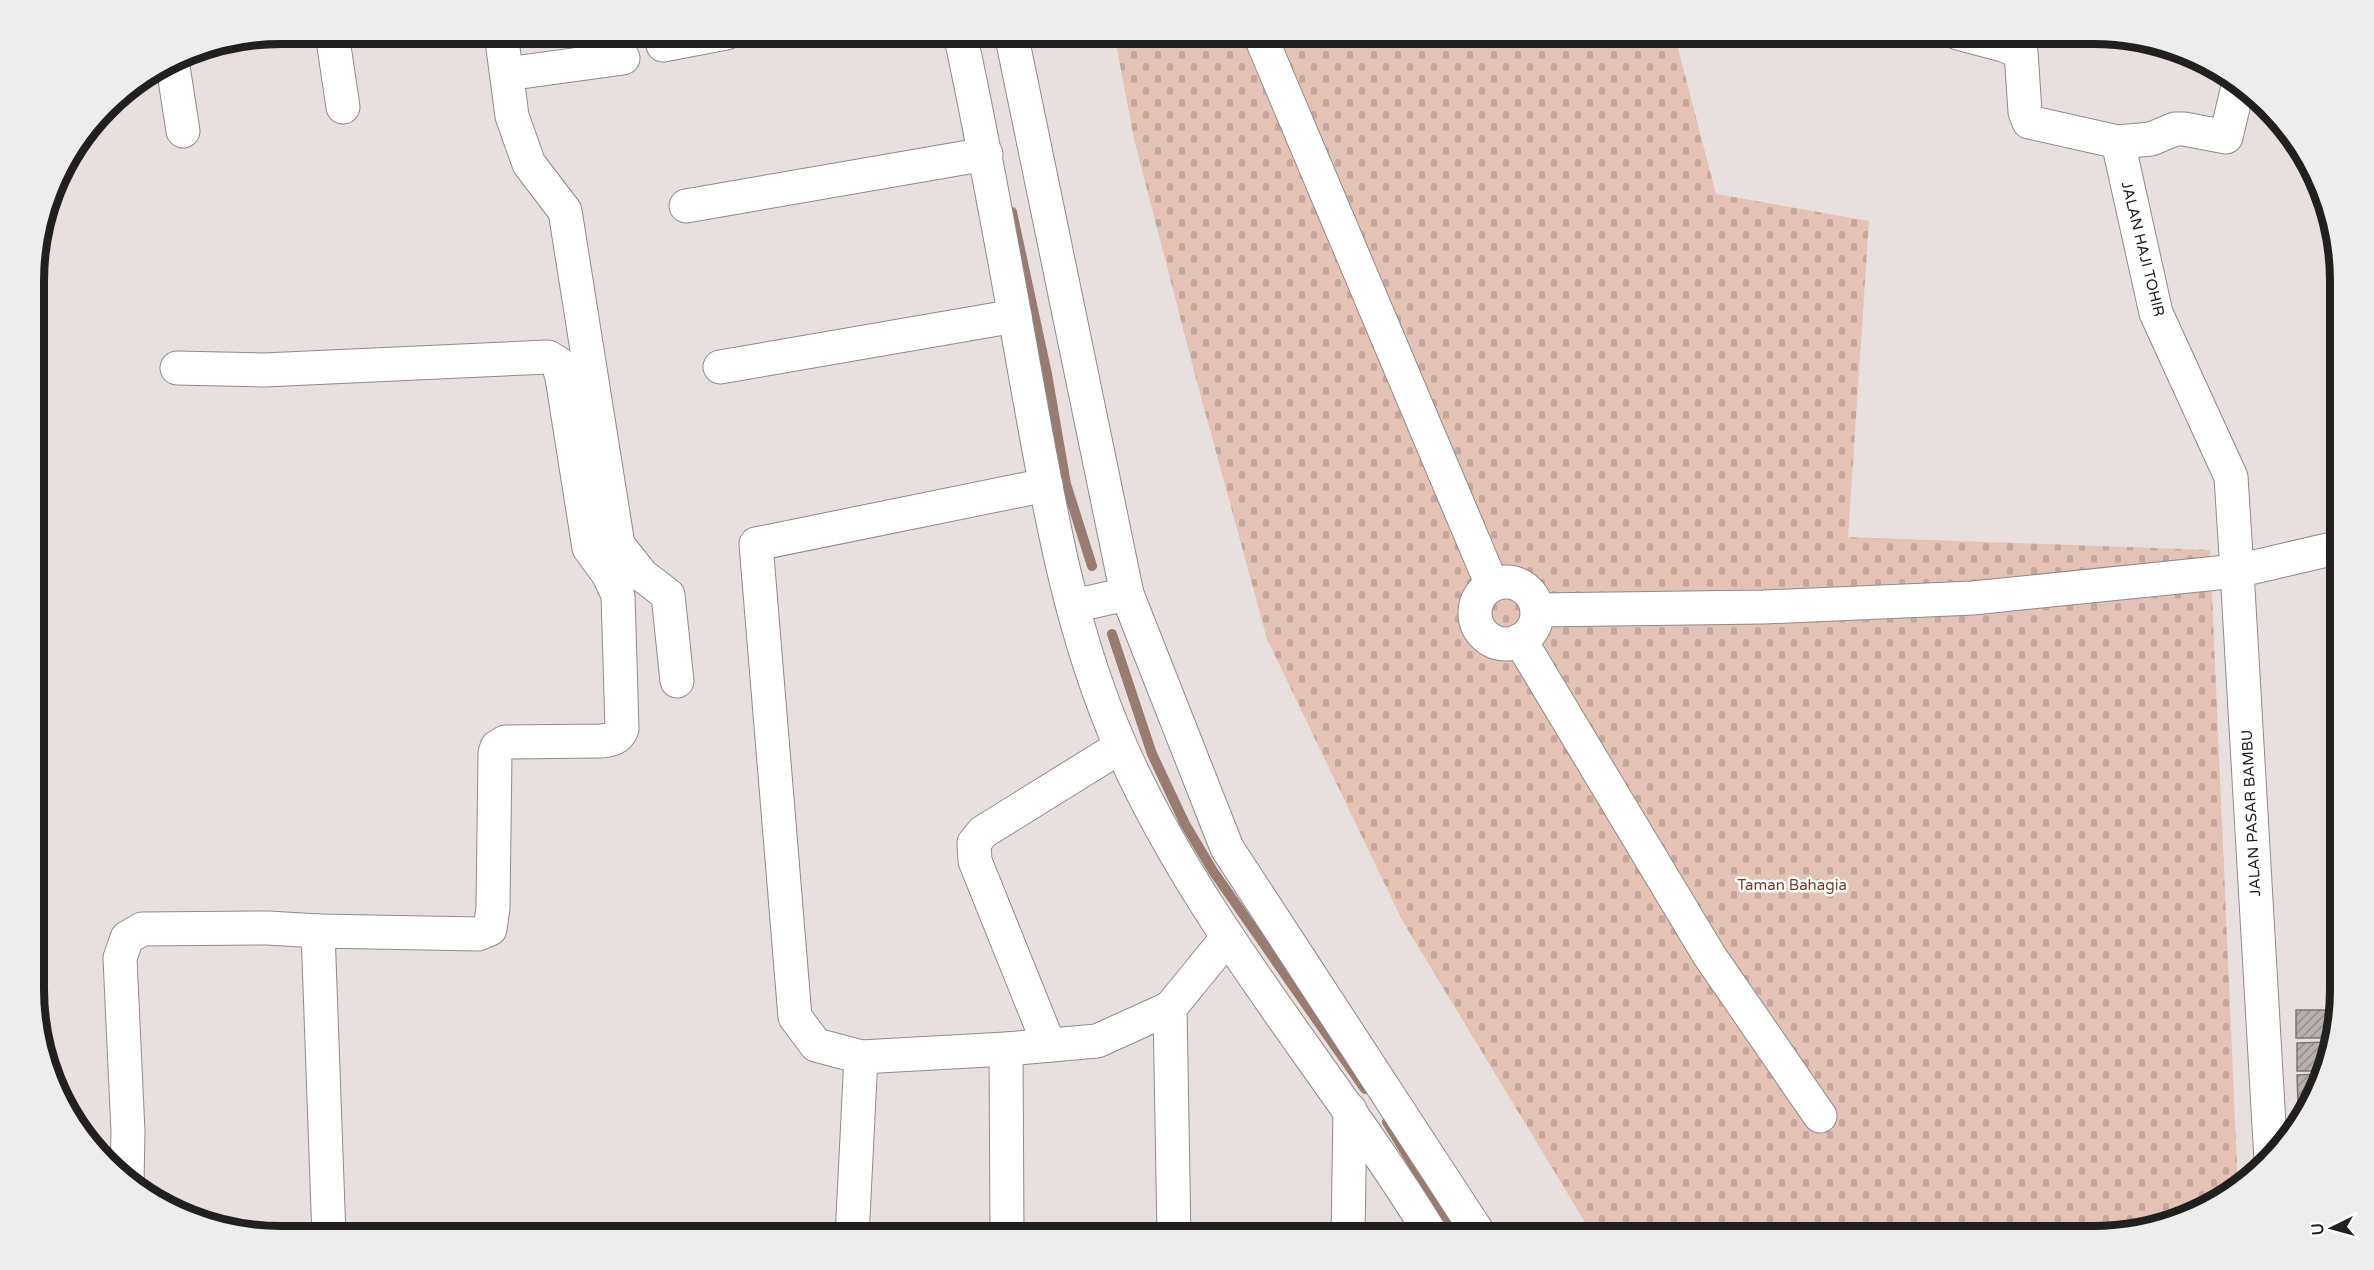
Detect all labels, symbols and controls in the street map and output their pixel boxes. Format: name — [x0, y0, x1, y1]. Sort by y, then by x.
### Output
street label: JALAN HAJI TOHIR — [2118, 180, 2168, 318]
street label: JALAN PASAR BAMBU — [2238, 729, 2264, 897]
park label: Taman Bahagia — [1737, 876, 1847, 894]
north arrow — [2302, 1198, 2362, 1258]
text: U — [2308, 1222, 2329, 1236]

